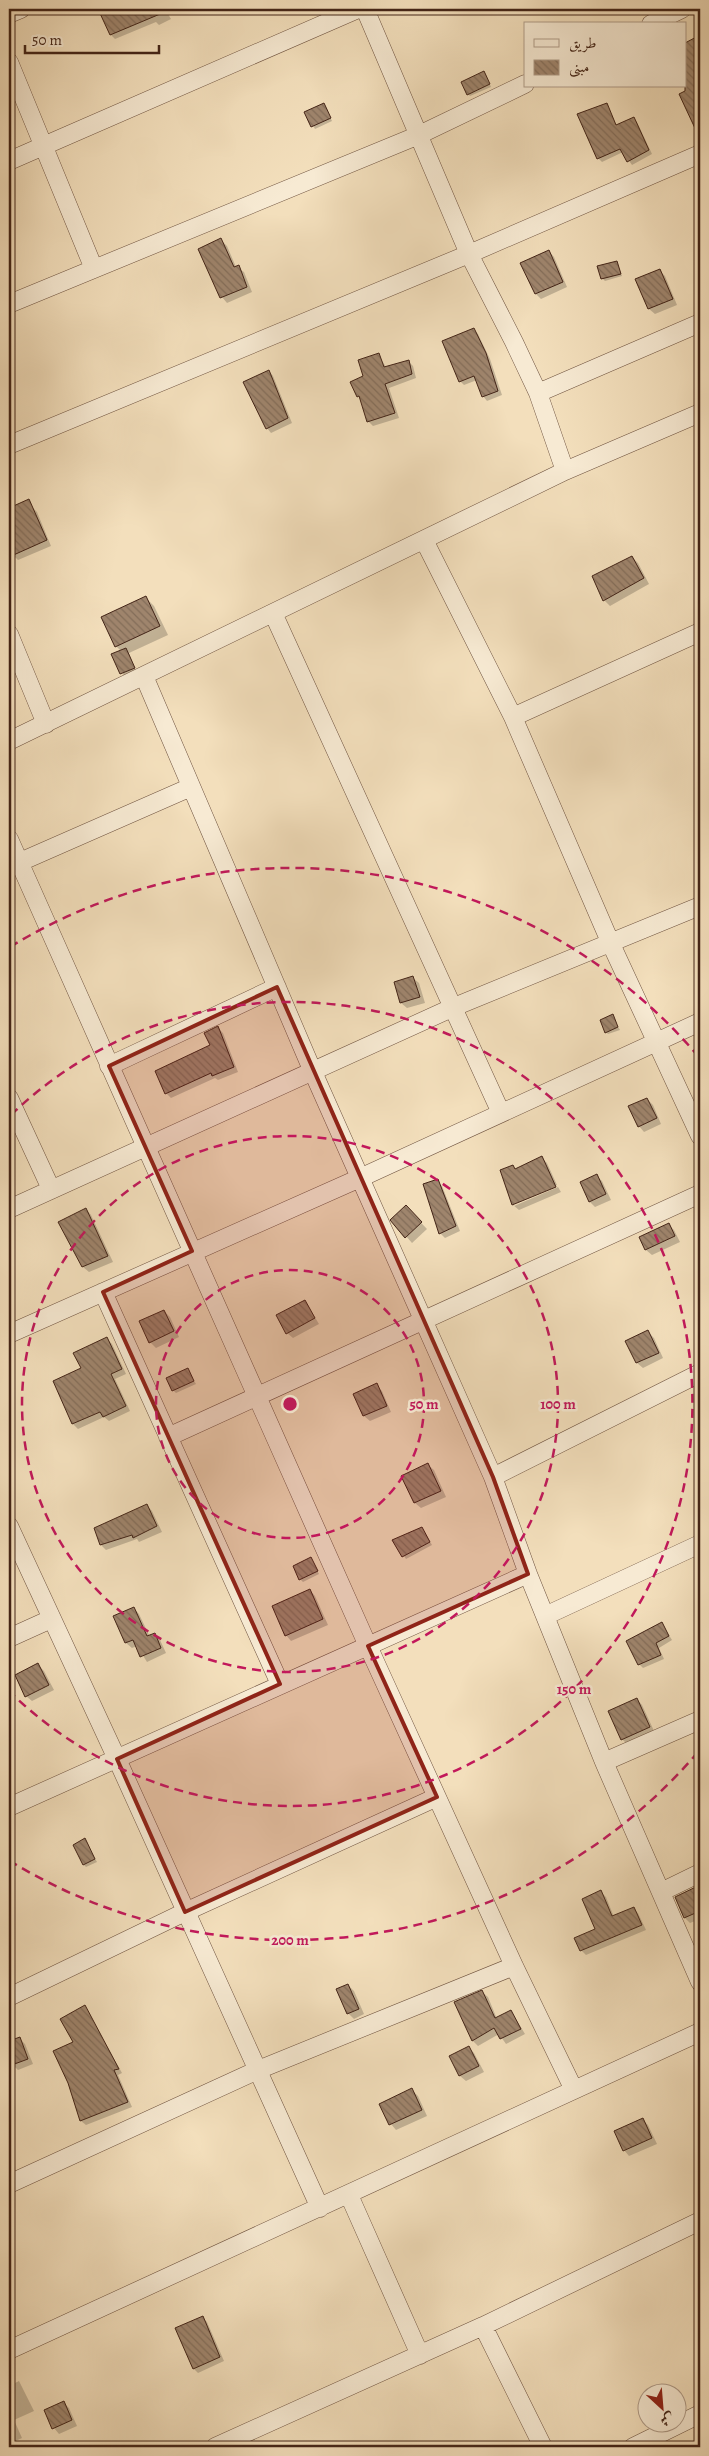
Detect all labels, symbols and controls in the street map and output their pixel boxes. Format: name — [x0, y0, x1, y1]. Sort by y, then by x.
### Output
scale bar — [25, 22, 159, 54]
legend — [524, 22, 686, 88]
text: 50 m — [32, 30, 62, 50]
text: طريق — [569, 33, 596, 53]
text: مبنى — [569, 57, 589, 78]
text: 50 m — [409, 1394, 439, 1414]
text: 100 m — [540, 1394, 576, 1414]
centre of rings — [281, 1395, 299, 1413]
text: 150 m — [557, 1679, 592, 1699]
text: 200 m — [271, 1930, 309, 1950]
north arrow — [636, 2384, 686, 2434]
text: ش — [657, 2408, 678, 2431]

